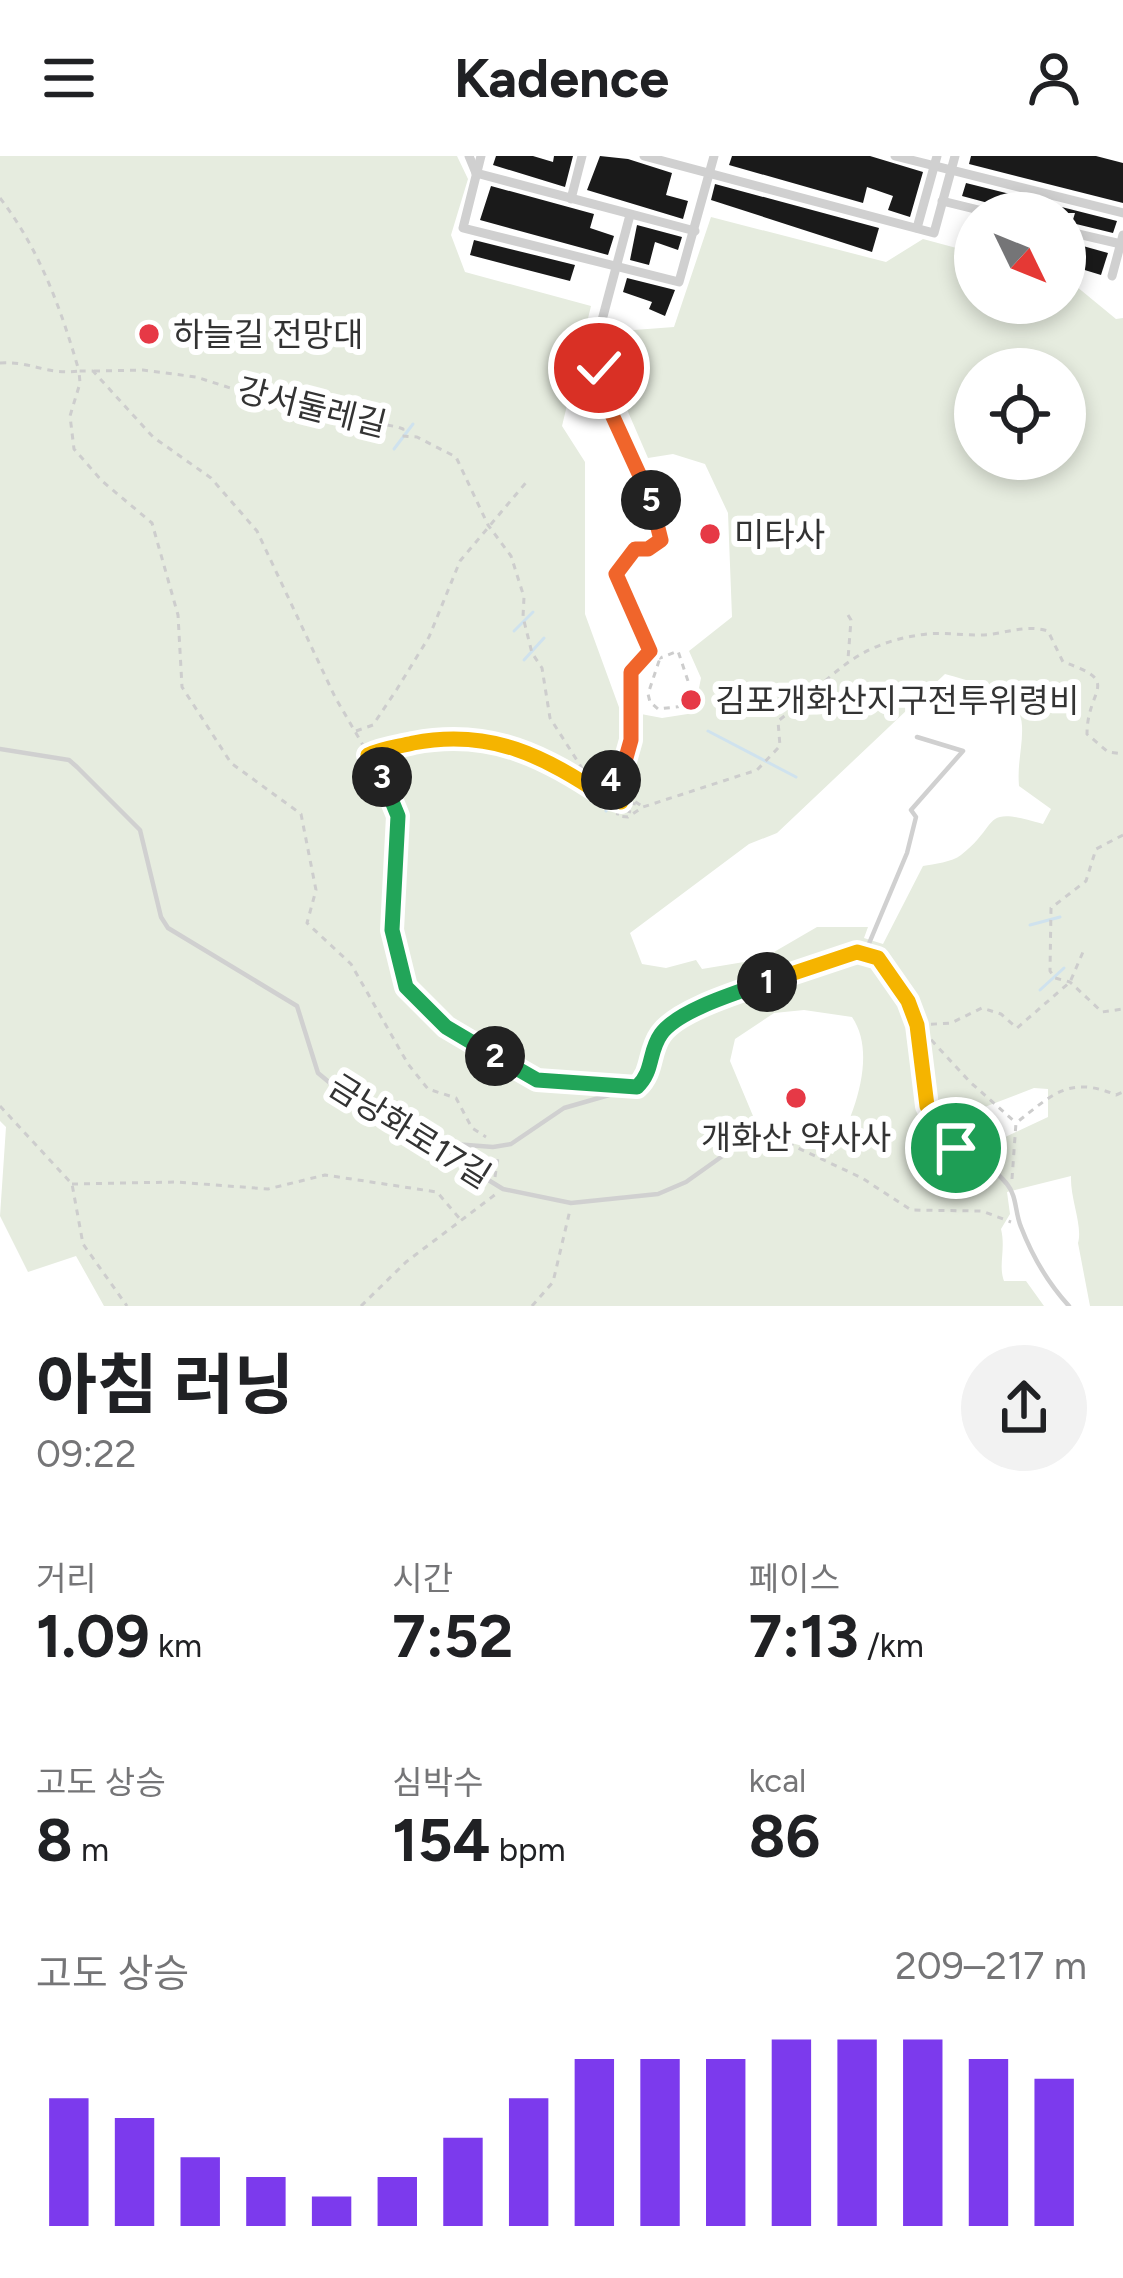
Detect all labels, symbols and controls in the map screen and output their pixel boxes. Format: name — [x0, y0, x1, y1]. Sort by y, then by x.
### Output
icon: menu — [36, 45, 102, 111]
icon: person — [1021, 45, 1087, 111]
text: Kadence — [454, 46, 669, 111]
north arrow — [954, 192, 1086, 324]
map controls — [954, 192, 1086, 480]
place label: 하늘길 전망대 — [173, 315, 363, 354]
pin — [548, 317, 650, 419]
marker: 하늘길 전망대 — [136, 321, 162, 347]
icon: check — [566, 335, 632, 401]
button: locate — [954, 348, 1086, 480]
street label: 강서둘레길 — [234, 370, 390, 444]
pin: 5 — [621, 470, 681, 530]
text: 5 — [641, 480, 661, 519]
place label: 미타사 — [734, 515, 825, 554]
marker: 미타사 — [697, 521, 723, 547]
place label: 김포개화산지구전투위령비 — [715, 681, 1079, 720]
marker: 김포개화산지구전투위령비 — [678, 687, 704, 713]
pin: 3 — [352, 747, 412, 807]
pin: 4 — [581, 750, 641, 810]
text: 3 — [373, 757, 391, 796]
text: 4 — [601, 760, 621, 799]
pin: 1 — [737, 952, 797, 1012]
text: 1 — [760, 962, 774, 1001]
pin: 2 — [465, 1026, 525, 1086]
text: 2 — [485, 1036, 505, 1075]
street label: 금낭화로17길 — [322, 1066, 498, 1196]
marker: 개화산 약사사 — [783, 1085, 809, 1111]
pin — [905, 1097, 1007, 1199]
icon: arrive — [923, 1115, 989, 1181]
place label: 개화산 약사사 — [701, 1118, 891, 1157]
text: 아침 러닝 — [36, 1345, 295, 1425]
button: share — [961, 1345, 1087, 1471]
text: 09:22 — [36, 1430, 137, 1477]
text: 거리 — [36, 1559, 97, 1598]
text: 시간 — [392, 1559, 453, 1598]
text: 페이스 — [749, 1559, 840, 1598]
text: 1.09 — [36, 1600, 150, 1672]
text: 7:52 — [392, 1600, 513, 1672]
text: 7:13 — [749, 1600, 859, 1672]
text: km — [150, 1626, 202, 1665]
text: /km — [859, 1626, 924, 1665]
text: kcal — [749, 1761, 806, 1800]
text: 고도 상승 — [36, 1763, 166, 1802]
text: 심박수 — [392, 1763, 483, 1802]
text: 86 — [749, 1800, 820, 1872]
text: 8 — [36, 1804, 73, 1876]
text: 154 — [392, 1804, 491, 1876]
text: m — [73, 1830, 109, 1869]
text: bpm — [491, 1830, 566, 1869]
text: 209–217 m — [895, 1942, 1087, 1989]
text: 고도 상승 — [36, 1950, 189, 1997]

